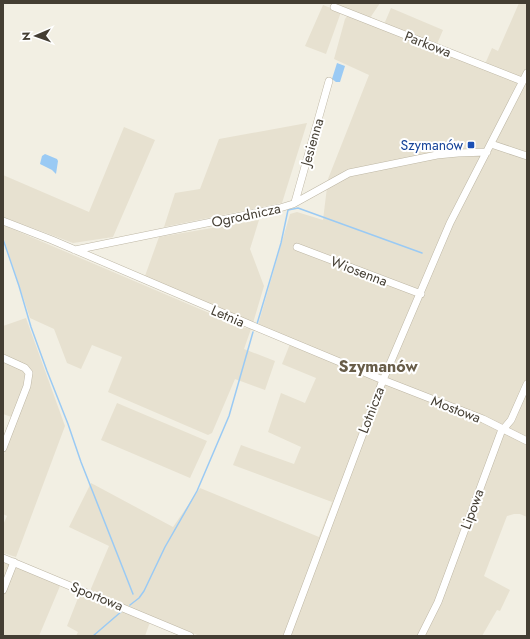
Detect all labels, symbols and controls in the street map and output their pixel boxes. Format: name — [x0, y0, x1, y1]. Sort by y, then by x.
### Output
north arrow — [16, 16, 56, 56]
street label: Parkowa — [402, 26, 454, 62]
text: N — [18, 32, 34, 41]
street label: Jesienna — [295, 116, 328, 170]
place label: Szymanów — [401, 135, 463, 155]
marker: Szymanów — [466, 140, 476, 150]
street label: Ogrodnicza — [210, 198, 282, 232]
street label: Wiosenna — [328, 251, 390, 291]
street label: Letnia — [208, 300, 248, 332]
district label: Szymanów — [338, 355, 418, 378]
street label: Lotnicza — [353, 384, 389, 436]
street label: Mostowa — [428, 390, 484, 428]
street label: Lipowa — [455, 486, 489, 532]
street label: Sportowa — [68, 576, 126, 616]

